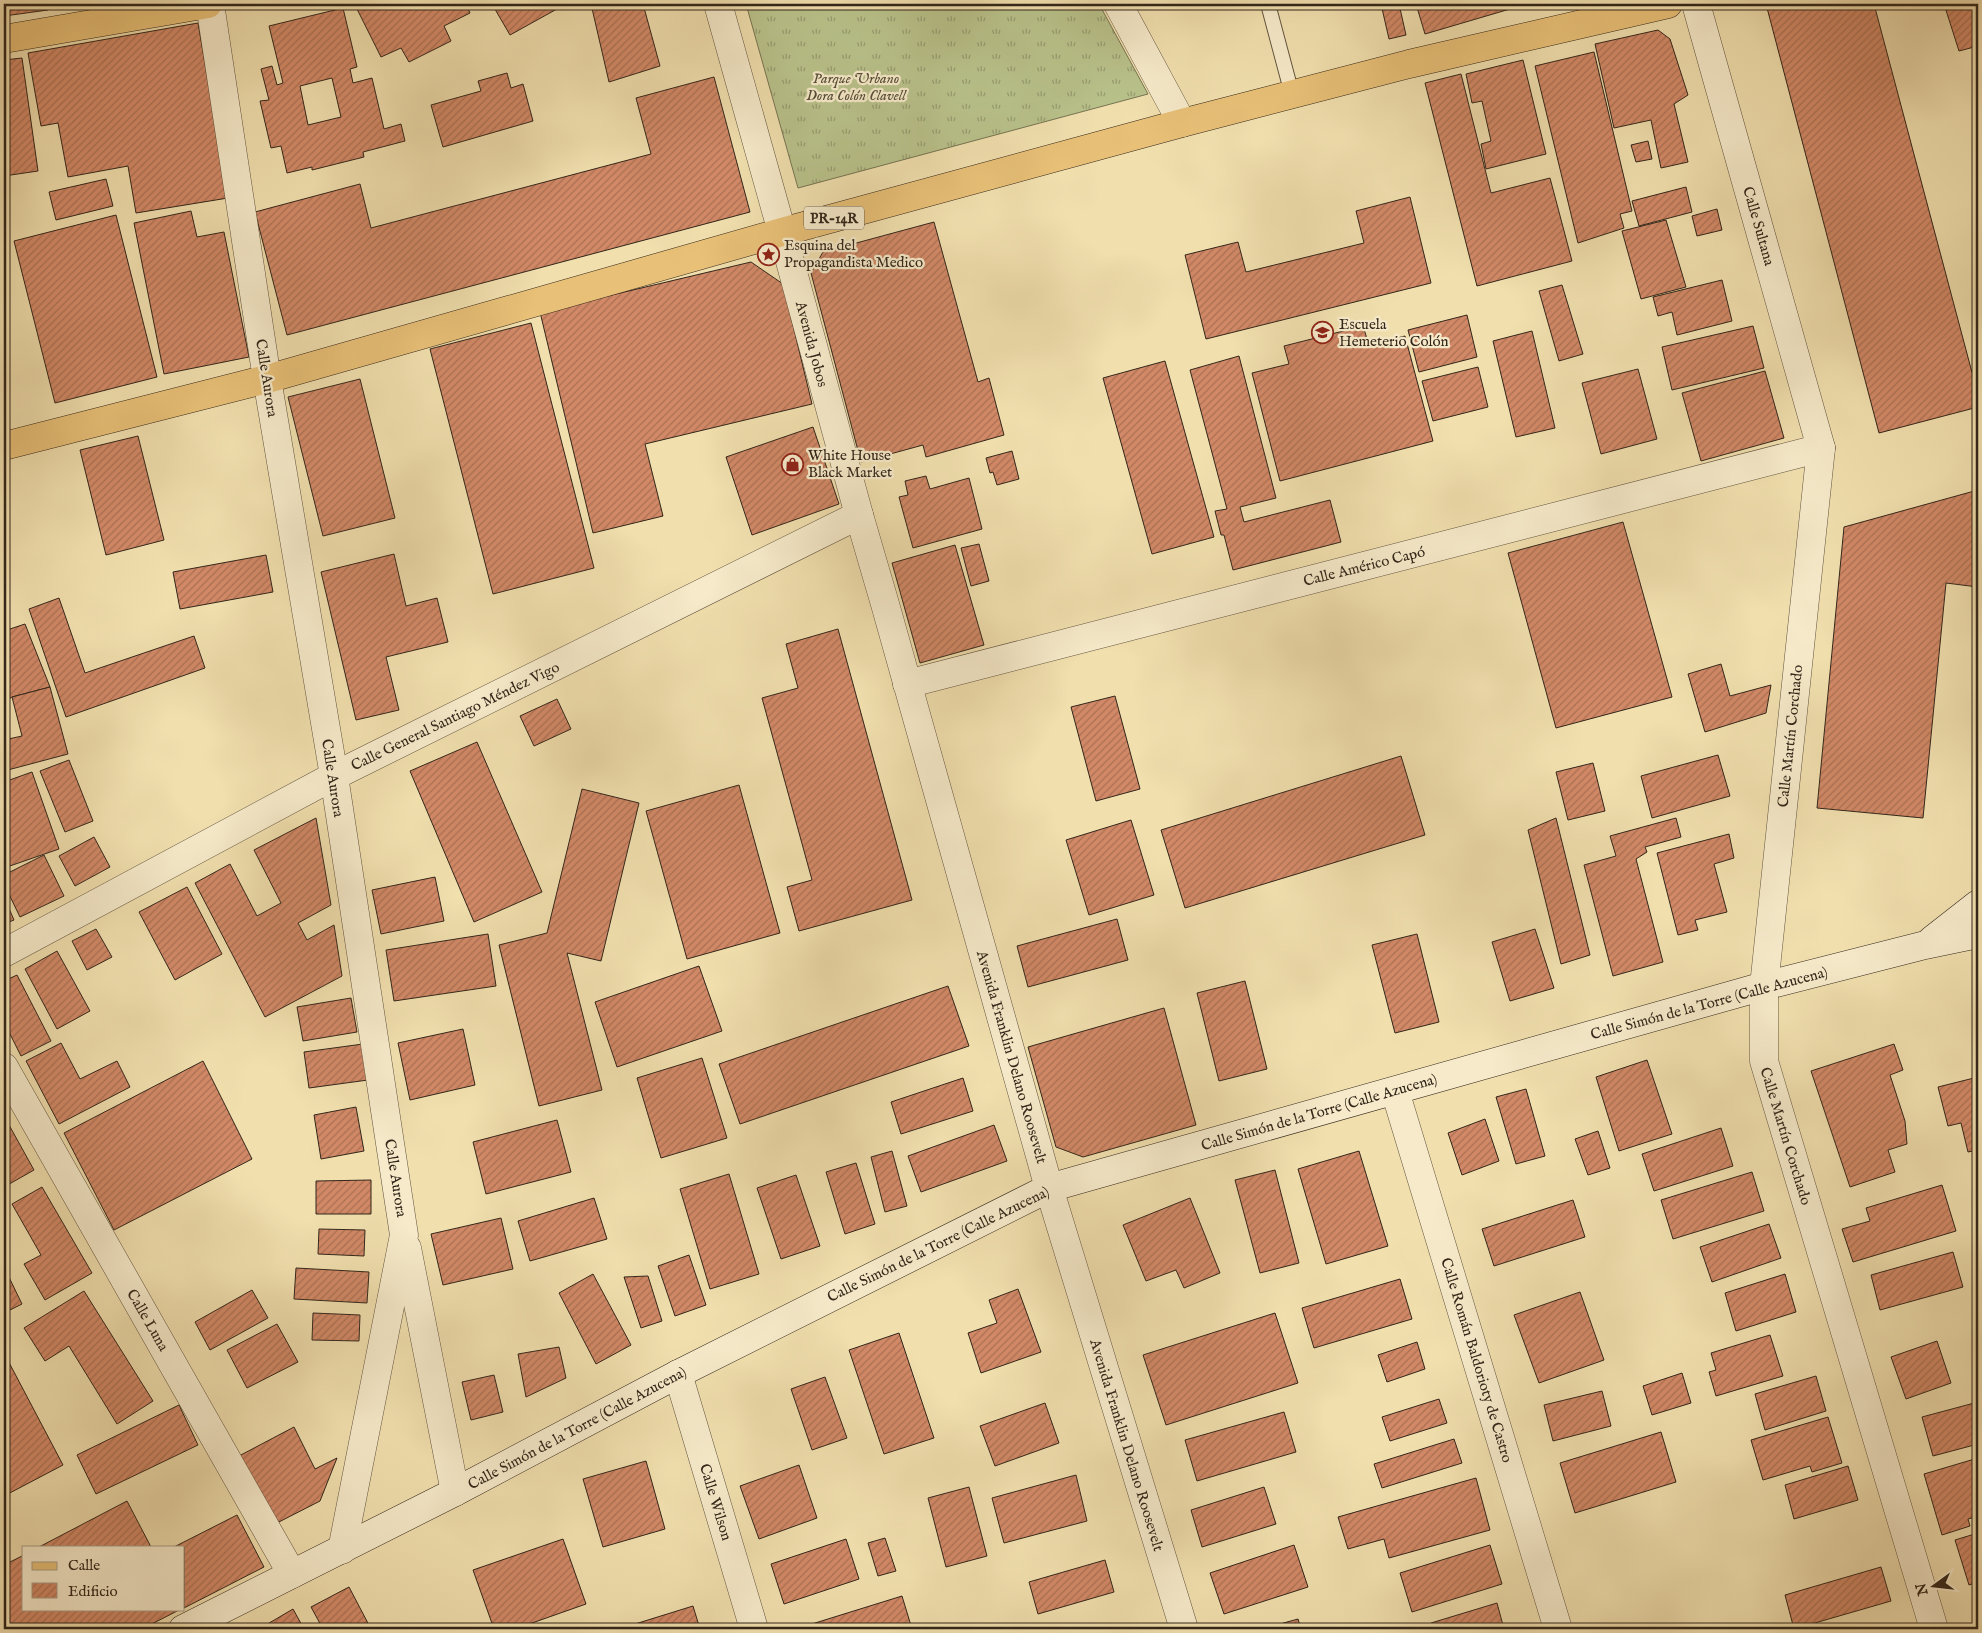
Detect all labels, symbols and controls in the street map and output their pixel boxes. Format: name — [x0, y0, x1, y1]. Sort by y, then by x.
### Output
park label: Parque Urbano Dora Colón Clavell — [806, 69, 907, 105]
street label: Calle Sultana — [1738, 184, 1779, 268]
road number: PR-14R — [804, 207, 864, 230]
place label: Esquina del Propagandista Medico — [784, 236, 923, 272]
place icon: Esquina del Propagandista Medico — [756, 242, 780, 266]
street label: Avenida Jobos — [791, 298, 832, 389]
place label: Escuela Hemeterio Colón — [1339, 315, 1449, 351]
school or university icon: Escuela Hemeterio Colón — [1311, 321, 1335, 345]
street label: Calle Aurora — [251, 338, 282, 419]
place label: White House Black Market — [808, 446, 892, 482]
shop icon: White House Black Market — [780, 452, 804, 476]
street label: Calle Américo Capó — [1301, 542, 1427, 591]
street label: Calle General Santiago Méndez Vigo — [348, 658, 563, 775]
street label: Calle Martín Corchado — [1774, 664, 1807, 808]
street label: Calle Aurora — [317, 738, 348, 819]
street label: Avenida Franklin Delano Roosevelt — [972, 947, 1051, 1166]
street label: Calle Simón de la Torre (Calle Azucena) — [1588, 963, 1830, 1044]
street label: Calle Martín Corchado — [1755, 1065, 1816, 1207]
street label: Calle Simón de la Torre (Calle Azucena) — [1199, 1070, 1440, 1155]
street label: Calle Aurora — [380, 1138, 411, 1219]
street label: Calle Simón de la Torre (Calle Azucena) — [824, 1182, 1053, 1307]
street label: Calle Román Baldorioty de Castro — [1436, 1255, 1517, 1465]
street label: Calle Luna — [122, 1286, 173, 1355]
street label: Avenida Franklin Delano Roosevelt — [1085, 1336, 1168, 1554]
street label: Calle Simón de la Torre (Calle Azucena) — [465, 1363, 690, 1494]
street label: Calle Wilson — [695, 1461, 736, 1543]
legend — [22, 1546, 185, 1610]
text: Calle — [68, 1556, 100, 1575]
north arrow — [1910, 1560, 1960, 1610]
text: N — [1912, 1581, 1933, 1598]
text: Edificio — [68, 1582, 118, 1601]

